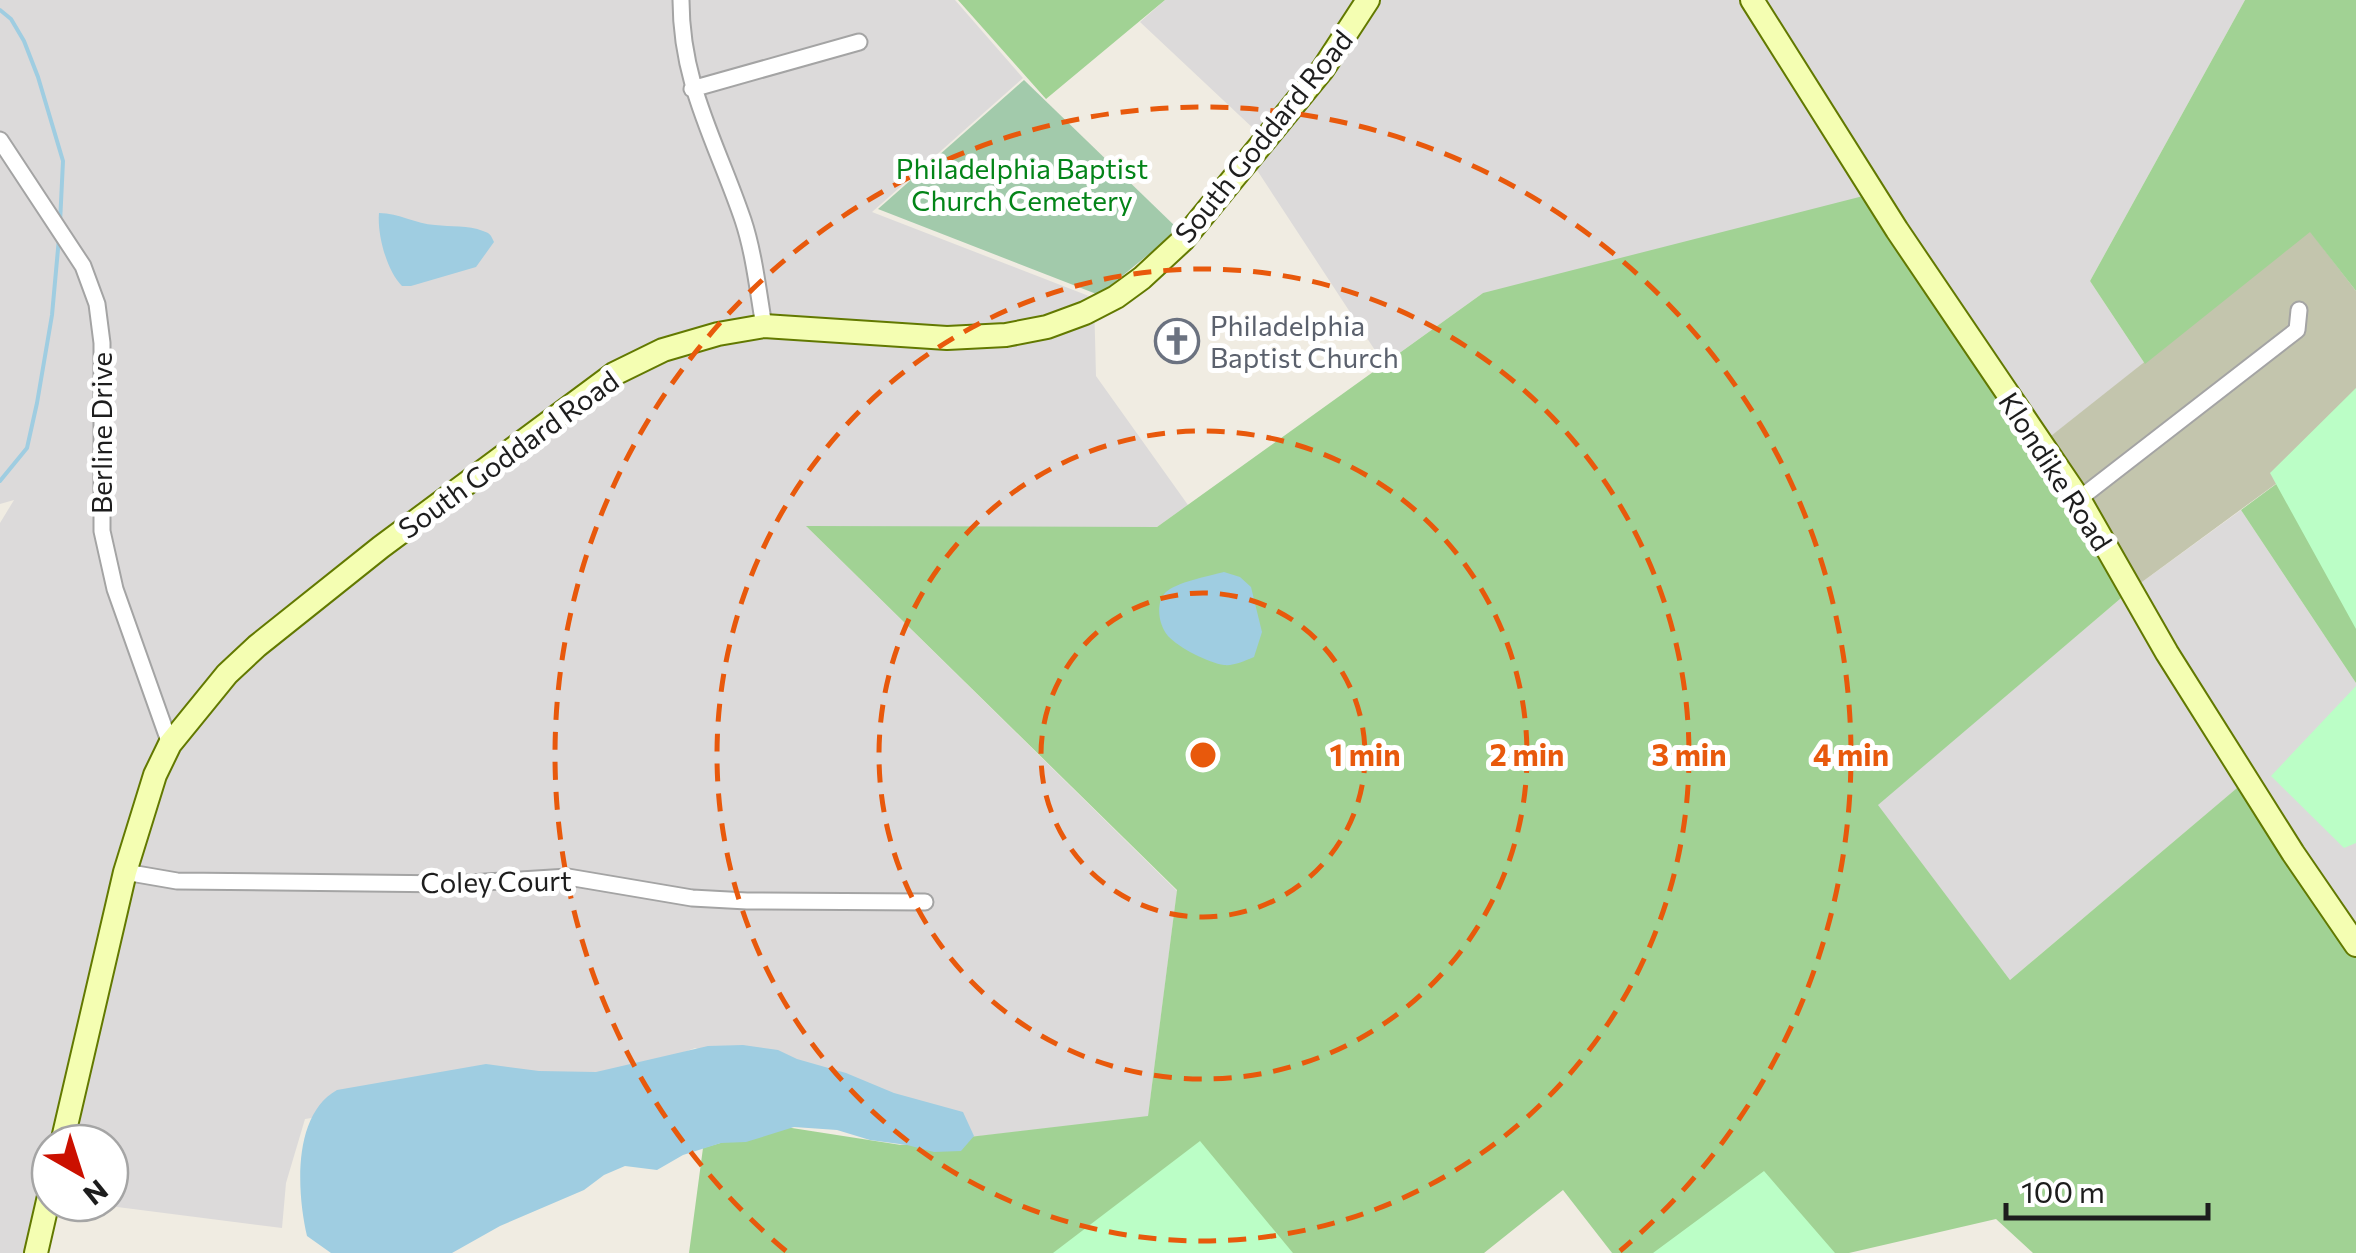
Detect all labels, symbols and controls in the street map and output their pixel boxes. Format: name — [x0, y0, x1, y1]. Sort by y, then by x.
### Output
street label: South Goddard Road — [1167, 23, 1359, 249]
park label: Philadelphia Baptist Church Cemetery — [896, 151, 1148, 217]
place label: Philadelphia Baptist Church — [1210, 308, 1399, 374]
church icon: Philadelphia Baptist Church — [1154, 318, 1200, 364]
street label: Berline Drive — [84, 352, 118, 514]
street label: South Goddard Road — [391, 363, 625, 545]
street label: Klondike Road — [1992, 385, 2120, 557]
text: 1 min — [1329, 735, 1401, 772]
text: 2 min — [1490, 735, 1564, 772]
text: 3 min — [1651, 735, 1727, 772]
text: 4 min — [1813, 735, 1889, 772]
centre of rings — [1185, 737, 1221, 773]
street label: Coley Court — [420, 863, 572, 899]
north arrow — [30, 1123, 130, 1223]
scale bar — [2006, 1158, 2208, 1220]
text: 100 m — [2021, 1172, 2105, 1209]
text: N — [78, 1173, 115, 1213]

